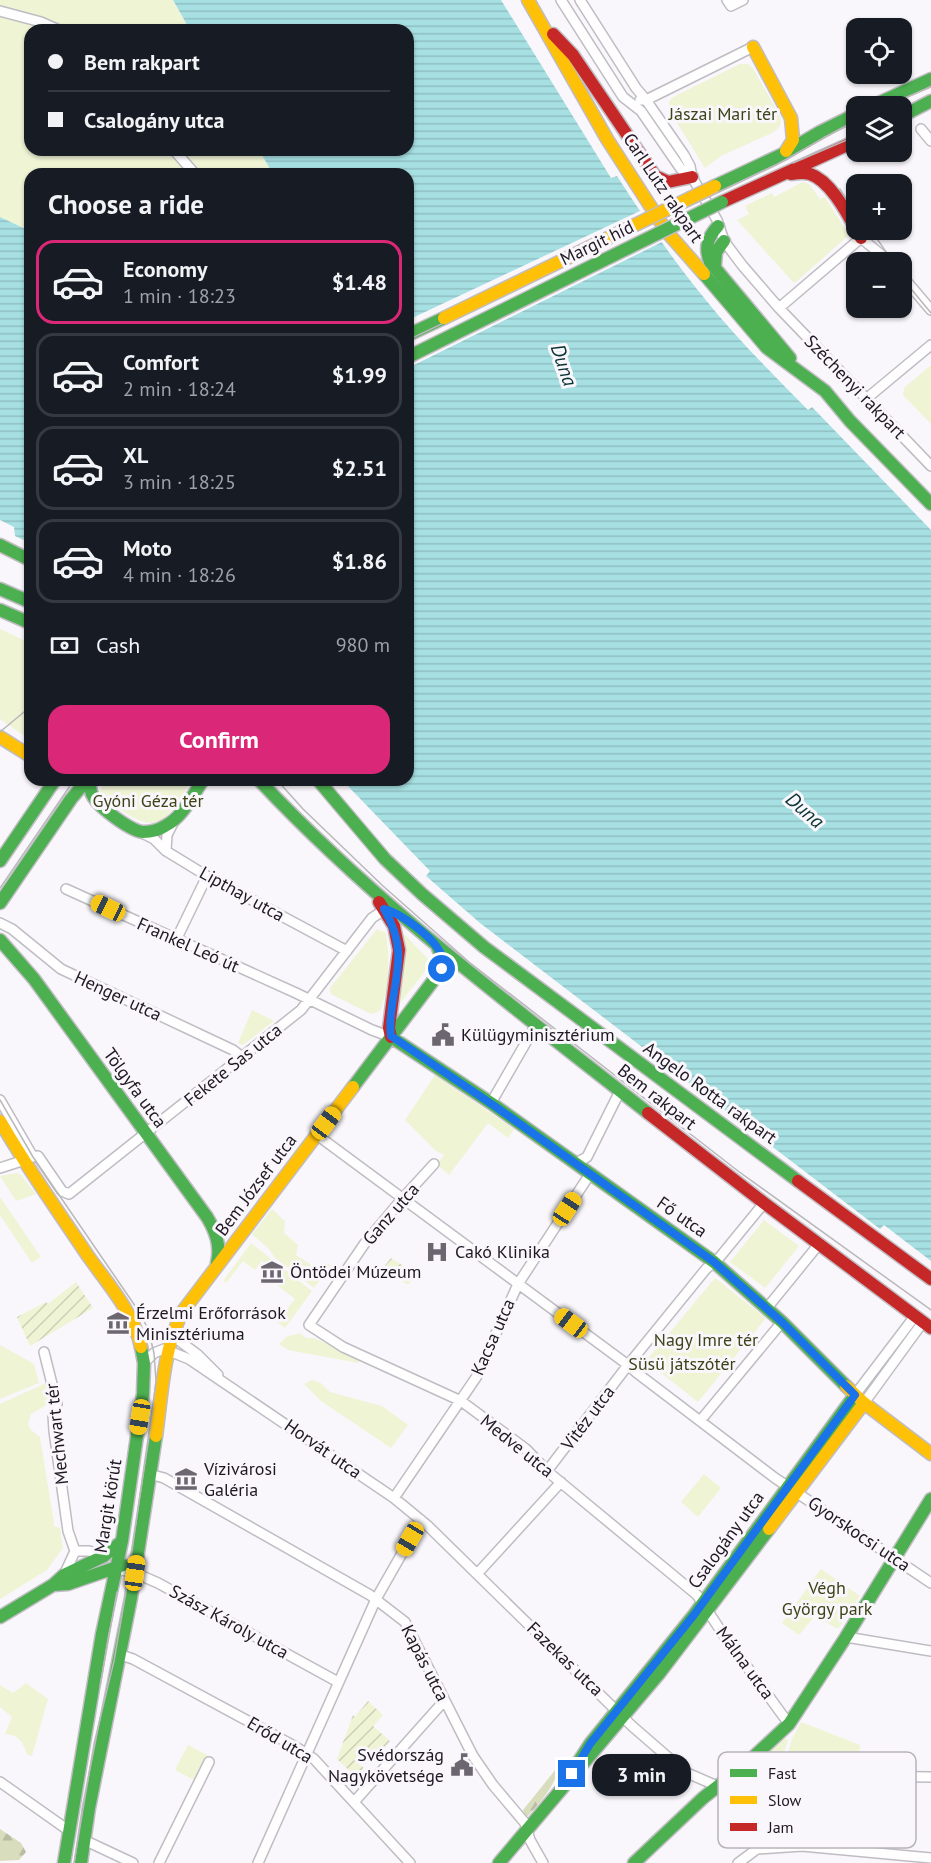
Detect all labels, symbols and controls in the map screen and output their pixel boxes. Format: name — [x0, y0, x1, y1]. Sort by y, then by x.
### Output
map controls — [846, 18, 912, 318]
button: locate — [846, 18, 912, 84]
text: Bem rakpart — [84, 48, 200, 76]
button: layers — [846, 96, 912, 162]
park label: Jászai Mari tér — [668, 102, 777, 125]
text: Csalogány utca — [84, 106, 224, 134]
street label: Carl Lutz rakpart — [618, 129, 709, 247]
button: + — [846, 174, 912, 240]
text: Choose a ride — [48, 187, 204, 221]
street label: Margit híd — [556, 215, 637, 270]
button: − — [846, 252, 912, 318]
icon: car — [51, 255, 105, 309]
text: Economy — [123, 255, 207, 283]
text: $1.48 — [332, 268, 387, 296]
text: 1 min · 18:23 — [123, 283, 236, 309]
street label: Széchenyi rakpart — [800, 330, 911, 444]
water label: Duna — [545, 341, 583, 390]
icon: car — [51, 348, 105, 402]
text: Comfort — [123, 348, 199, 376]
text: $1.99 — [332, 361, 387, 389]
text: 2 min · 18:24 — [123, 376, 236, 402]
icon: car — [51, 441, 105, 495]
text: XL — [123, 441, 148, 469]
text: $2.51 — [332, 454, 387, 482]
text: 3 min · 18:25 — [123, 469, 236, 495]
icon: car — [51, 534, 105, 588]
text: Moto — [123, 534, 172, 562]
text: $1.86 — [332, 547, 387, 575]
text: 4 min · 18:26 — [123, 562, 236, 588]
icon: cash — [48, 629, 81, 662]
text: Cash — [96, 631, 140, 659]
text: 980 m — [336, 632, 390, 658]
button: Confirm — [48, 705, 390, 774]
water label: Duna — [780, 786, 830, 834]
park label: Gyóni Géza tér — [92, 789, 204, 812]
street label: Lipthay utca — [196, 861, 289, 926]
car — [88, 892, 128, 924]
street label: Frankel Leó út — [134, 912, 243, 977]
route start — [428, 955, 455, 982]
street label: Henger utca — [71, 965, 165, 1026]
street label: Fekete Sas utca — [179, 1018, 286, 1111]
public building icon: Külügyminisztérium — [430, 1022, 456, 1048]
place label: Külügyminisztérium — [461, 1023, 615, 1046]
street label: Angelo Rotta rakpart — [639, 1036, 782, 1149]
street label: Tölgyfa utca — [99, 1043, 172, 1132]
street label: Bem rakpart — [613, 1059, 701, 1135]
car — [308, 1103, 344, 1143]
street label: Bem József utca — [210, 1129, 301, 1240]
street label: Ganz utca — [357, 1178, 424, 1249]
car — [550, 1189, 584, 1229]
street label: Fő utca — [653, 1191, 712, 1242]
hospital icon: Cakó Klinika — [424, 1239, 450, 1265]
place label: Cakó Klinika — [455, 1240, 550, 1263]
museum icon: Öntödei Múzeum — [259, 1259, 285, 1285]
place label: Öntödei Múzeum — [290, 1260, 421, 1283]
street label: Kacsa utca — [465, 1295, 520, 1379]
place label: Érzelmi Erőforrások Minisztériuma — [136, 1301, 286, 1345]
car — [551, 1305, 591, 1341]
museum icon: Érzelmi Erőforrások Minisztériuma — [105, 1310, 131, 1336]
park label: Nagy Imre tér — [654, 1328, 758, 1351]
park label: Süsü játszótér — [628, 1352, 736, 1375]
street label: Vitéz utca — [555, 1381, 619, 1455]
street label: Mechwart tér — [40, 1382, 73, 1486]
car — [128, 1398, 152, 1436]
street label: Medve utca — [476, 1409, 559, 1482]
street label: Horvát utca — [280, 1414, 366, 1484]
street label: Margit körút — [89, 1457, 126, 1554]
place label: Vízivárosi Galéria — [203, 1457, 277, 1501]
museum icon: Vízivárosi Galéria — [173, 1466, 199, 1492]
street label: Csalogány utca — [682, 1486, 769, 1593]
street label: Gyorskocsi utca — [804, 1491, 915, 1576]
car — [393, 1519, 427, 1559]
car — [124, 1554, 146, 1592]
park label: Végh György park — [782, 1576, 873, 1620]
street label: Szász Károly utca — [166, 1579, 293, 1664]
street label: Fazekas utca — [522, 1616, 608, 1701]
street label: Kapás utca — [396, 1621, 455, 1705]
street label: Málna utca — [711, 1622, 780, 1704]
street label: Erőd utca — [243, 1711, 317, 1768]
place label: Svédország Nagykövetsége — [328, 1743, 444, 1787]
public building icon: Svédország Nagykövetsége — [449, 1752, 475, 1778]
legend — [718, 1752, 916, 1848]
callout: 3 min — [593, 1753, 692, 1795]
route end — [558, 1760, 585, 1787]
text: 3 min — [617, 1762, 666, 1788]
text: Fast — [768, 1763, 797, 1783]
text: Slow — [768, 1790, 802, 1810]
text: Jam — [767, 1817, 794, 1837]

